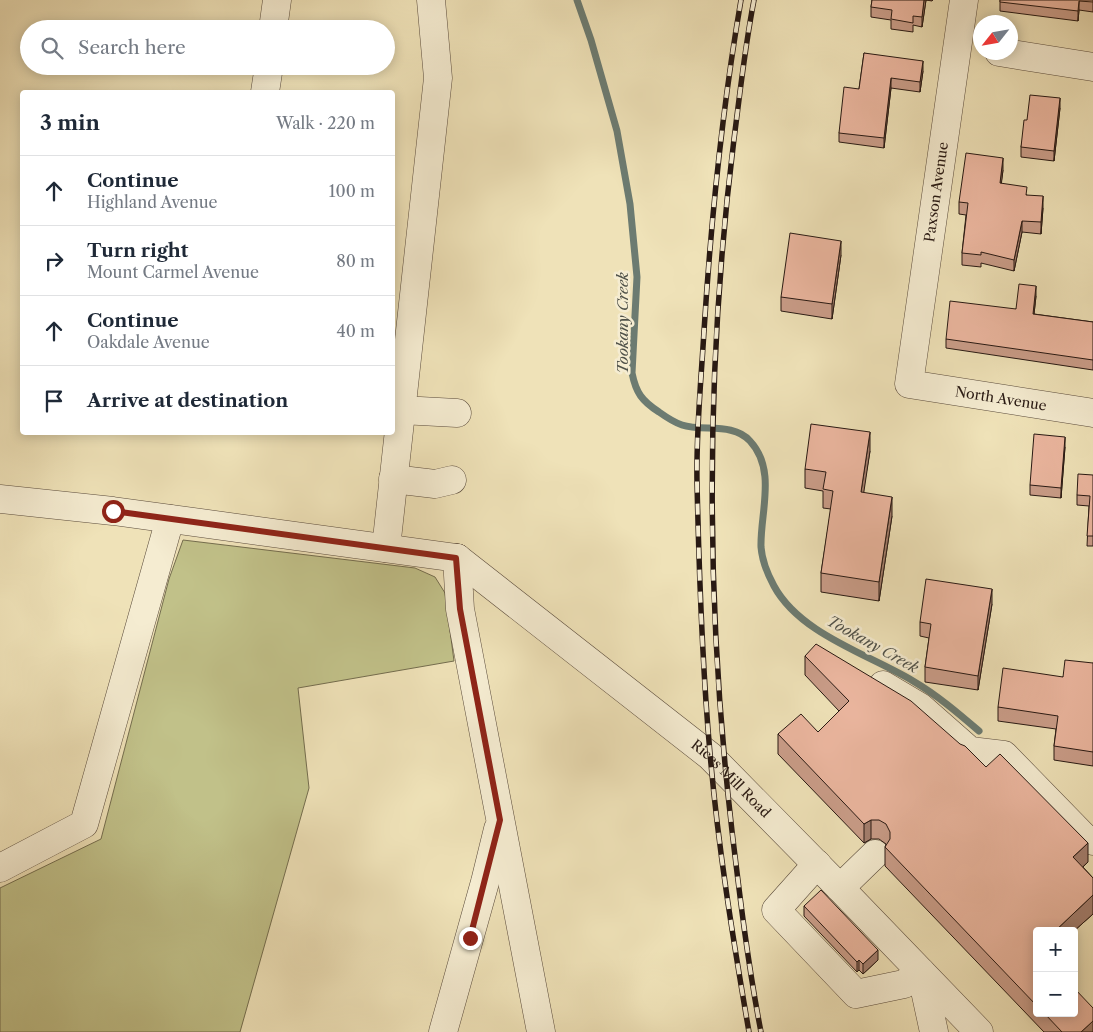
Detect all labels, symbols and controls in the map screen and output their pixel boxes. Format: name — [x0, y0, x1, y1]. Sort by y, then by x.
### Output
north arrow — [973, 15, 1018, 60]
search box — [20, 20, 395, 75]
icon: search — [38, 34, 66, 62]
text: Search here — [78, 36, 186, 59]
text: 3 min — [40, 110, 100, 135]
text: Walk · 220 m — [276, 113, 375, 133]
street label: Paxson Avenue — [920, 141, 952, 243]
text: Continue — [87, 169, 179, 192]
icon: ahead — [40, 177, 68, 205]
text: 100 m — [329, 181, 375, 201]
text: Highland Avenue — [87, 192, 217, 212]
text: Turn right — [87, 239, 188, 262]
icon: right — [40, 247, 68, 275]
text: 80 m — [336, 251, 375, 271]
text: Mount Carmel Avenue — [87, 262, 259, 282]
water label: Tookany Creek — [613, 272, 632, 374]
text: Continue — [87, 309, 179, 332]
icon: ahead — [40, 317, 68, 345]
text: 40 m — [336, 321, 375, 341]
text: Oakdale Avenue — [87, 332, 210, 352]
street label: North Avenue — [954, 382, 1048, 415]
icon: arrive — [40, 387, 68, 415]
text: Arrive at destination — [87, 389, 288, 412]
route start — [102, 500, 125, 523]
water label: Tookany Creek — [824, 611, 922, 677]
street label: Rices Mill Road — [687, 736, 775, 822]
route end — [459, 927, 482, 950]
map controls — [1033, 927, 1078, 1017]
button: + — [1033, 927, 1078, 972]
button: − — [1033, 972, 1078, 1017]

